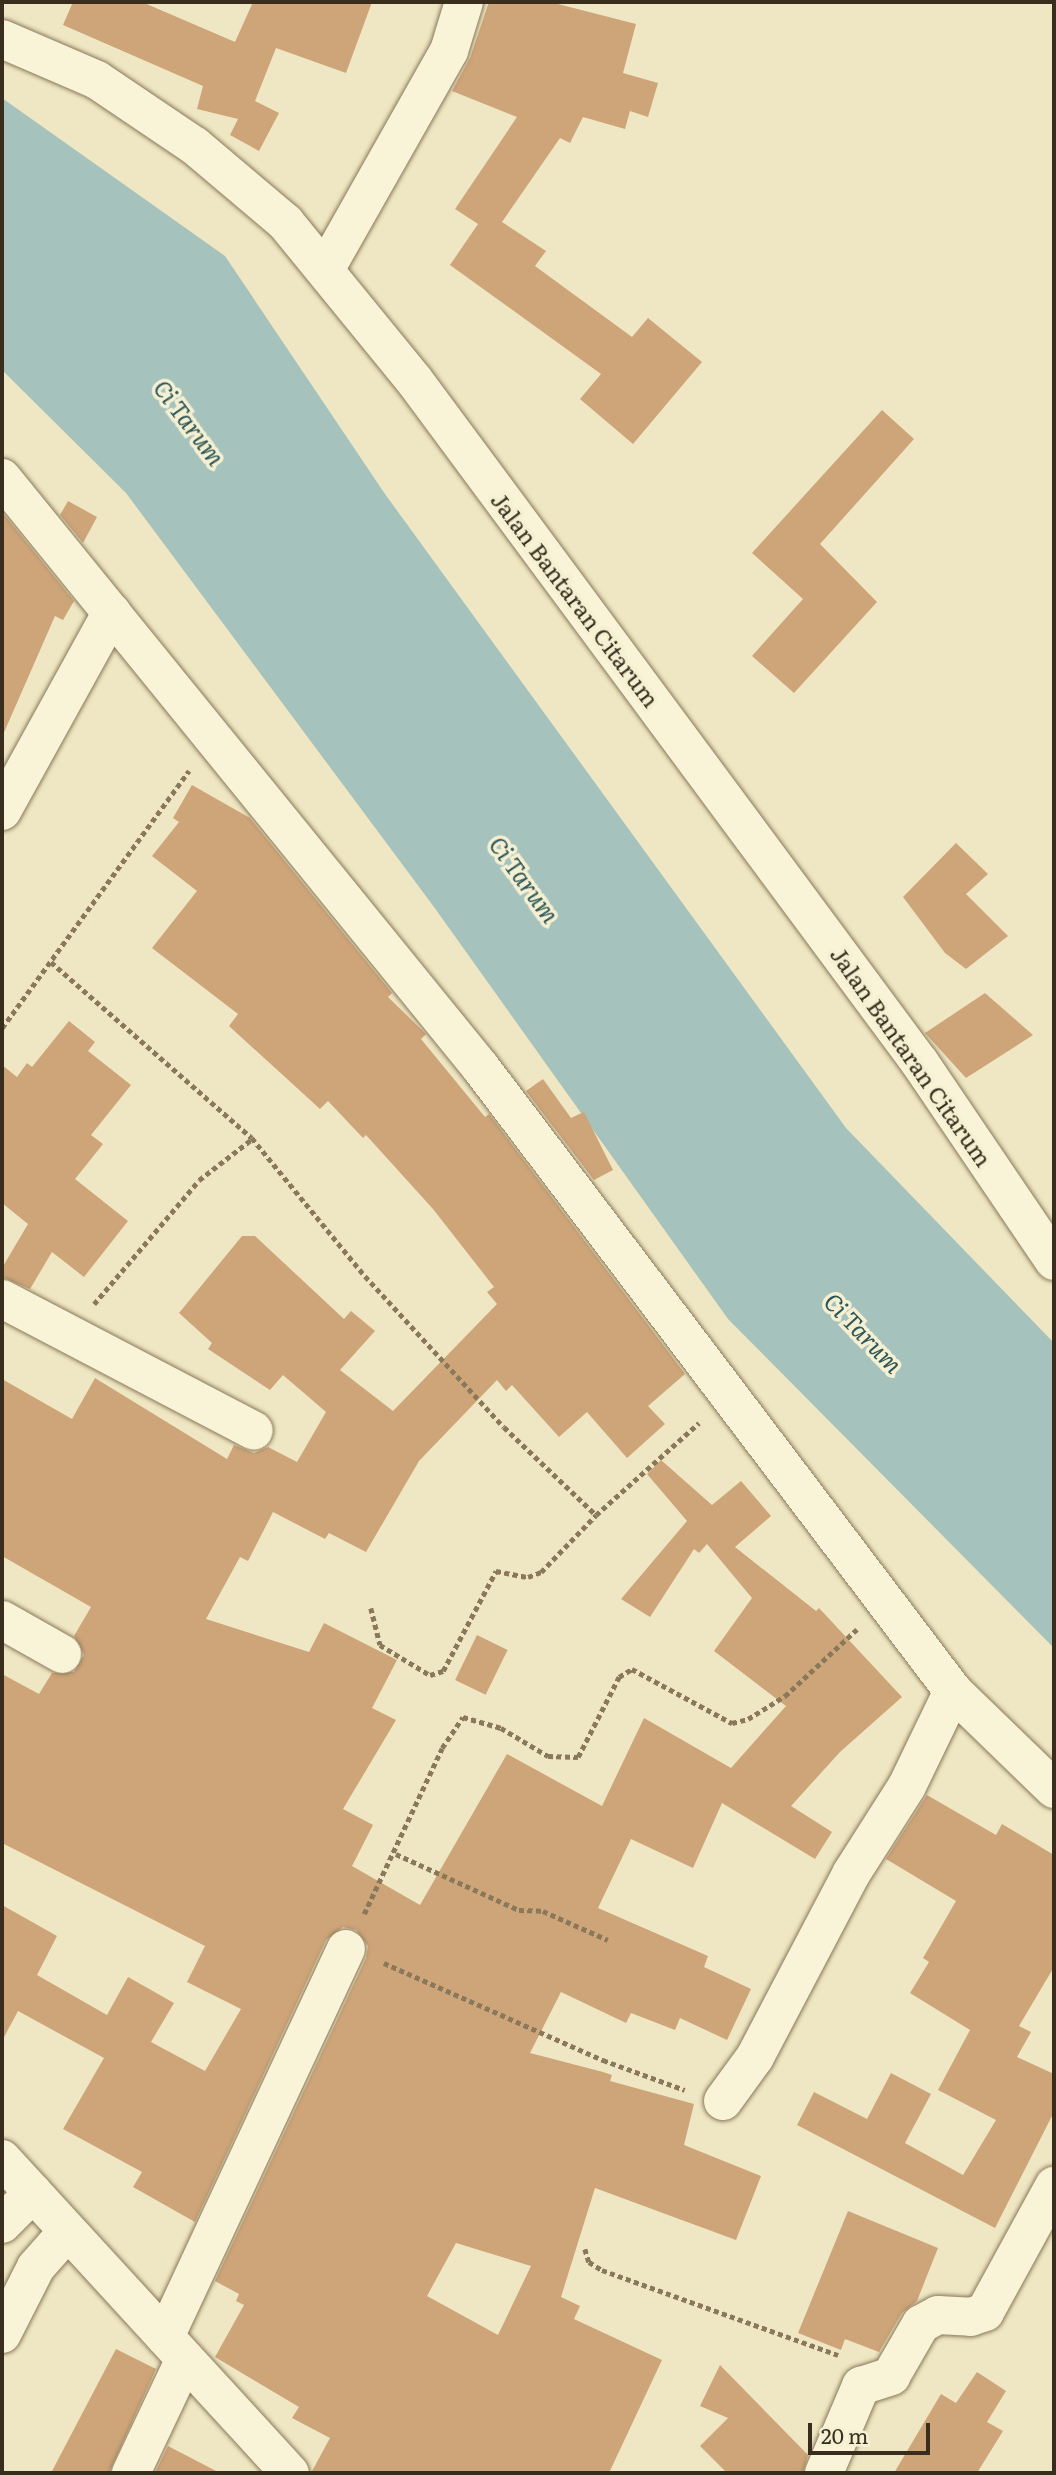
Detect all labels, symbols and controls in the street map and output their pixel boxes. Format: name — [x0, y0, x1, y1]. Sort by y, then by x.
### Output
water label: Ci Tarum — [148, 373, 232, 471]
street label: Jalan Bantaran Citarum — [486, 486, 666, 712]
water label: Ci Tarum — [484, 830, 566, 928]
street label: Jalan Bantaran Citarum — [826, 941, 998, 1171]
water label: Ci Tarum — [819, 1286, 909, 1378]
scale bar — [811, 2408, 934, 2452]
text: 20 m — [821, 2419, 868, 2450]

